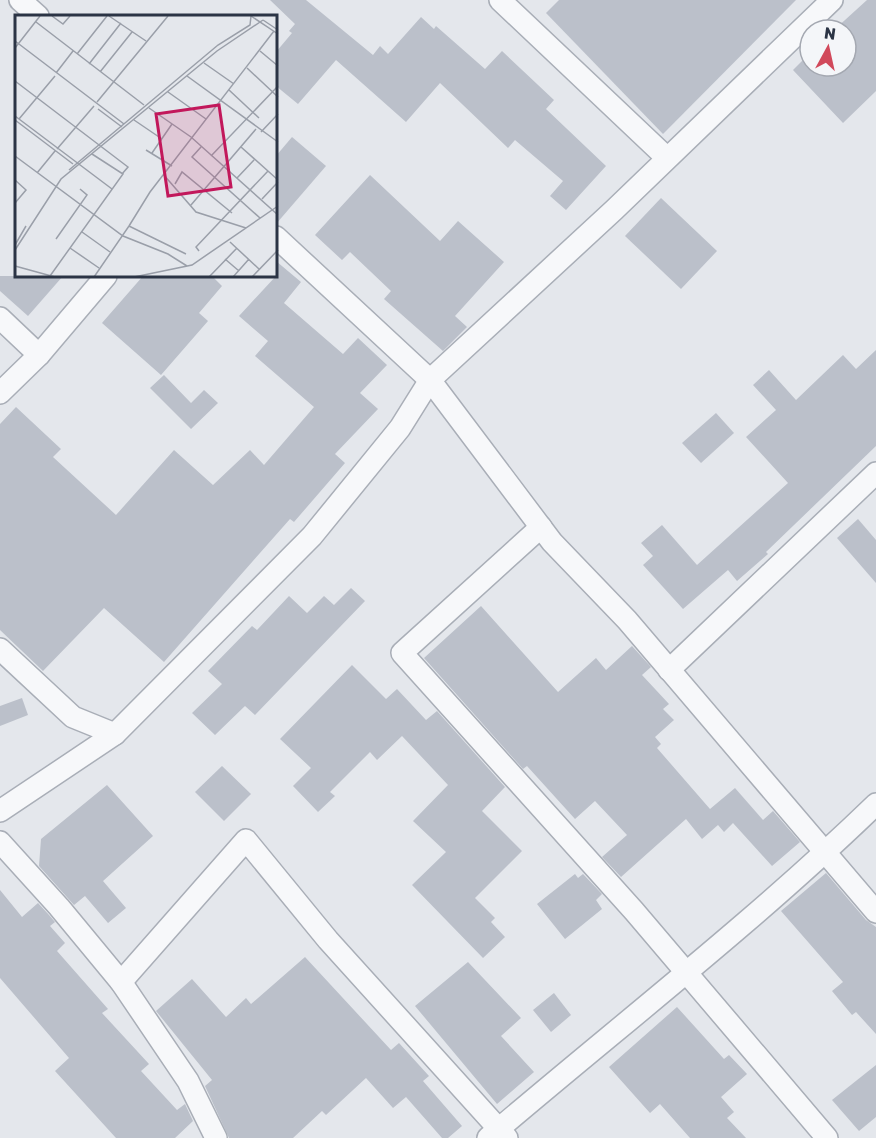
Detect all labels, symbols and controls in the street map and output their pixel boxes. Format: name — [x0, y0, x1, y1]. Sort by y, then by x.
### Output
inset map — [15, 15, 278, 278]
north arrow — [798, 18, 858, 78]
text: N — [823, 23, 837, 44]

